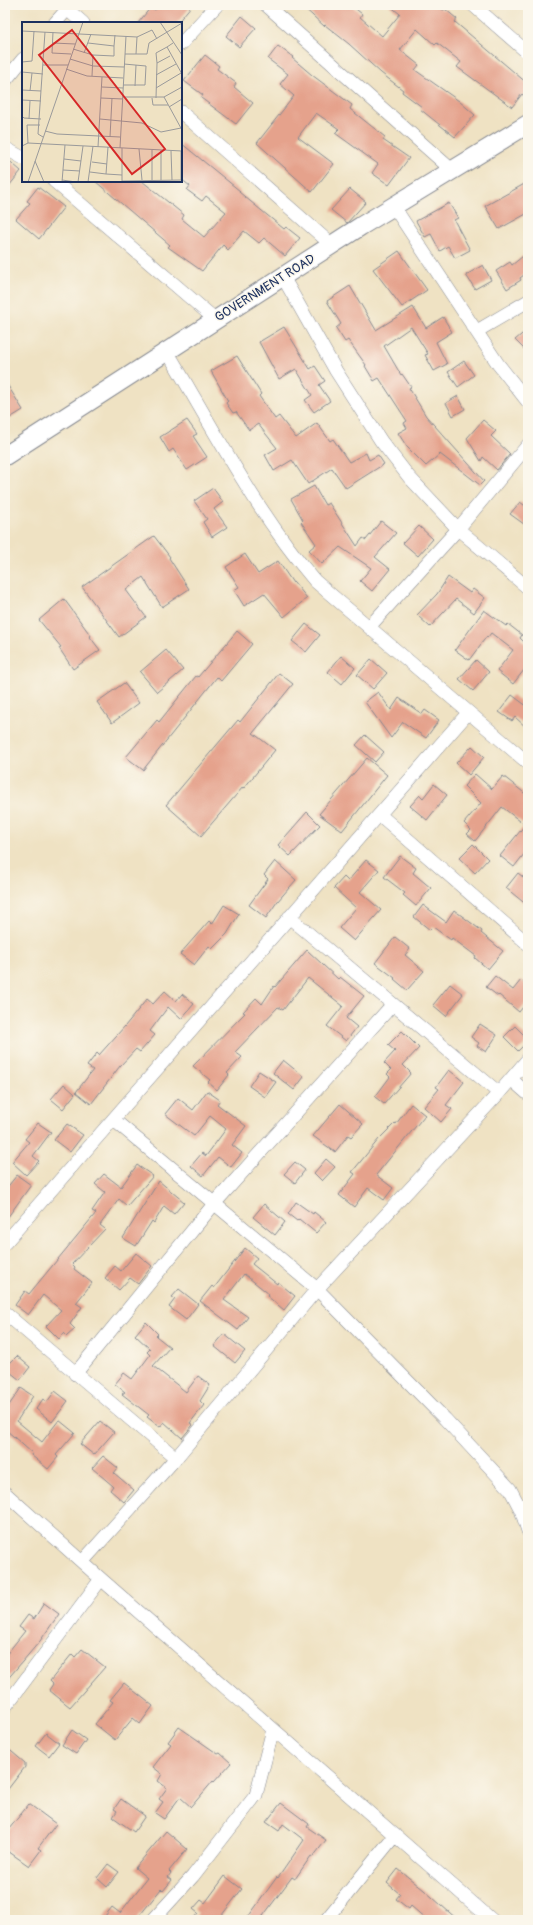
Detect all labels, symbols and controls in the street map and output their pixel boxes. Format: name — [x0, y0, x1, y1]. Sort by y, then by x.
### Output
inset map — [22, 22, 182, 182]
street label: GOVERNMENT ROAD — [212, 251, 318, 325]

